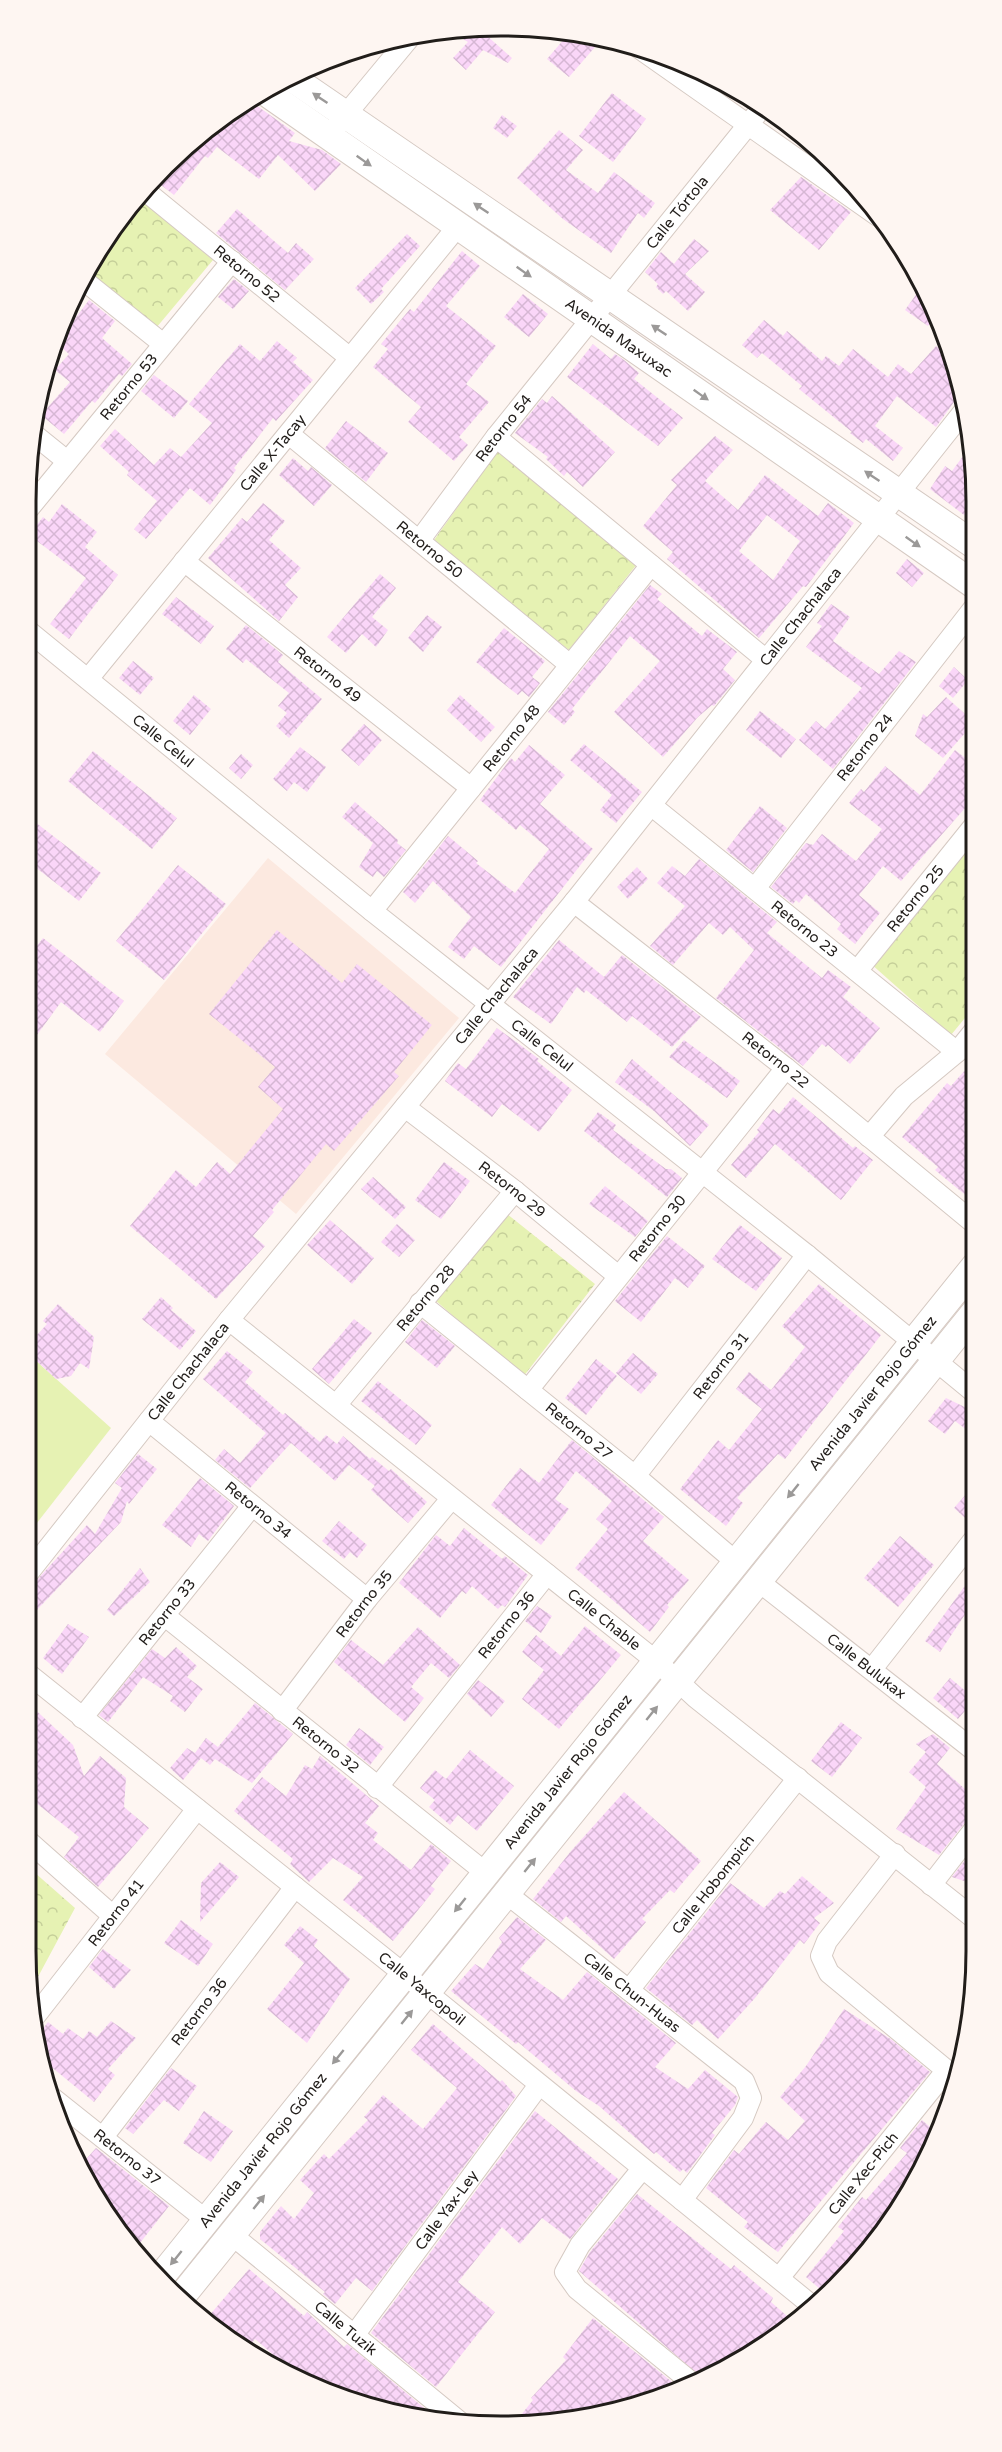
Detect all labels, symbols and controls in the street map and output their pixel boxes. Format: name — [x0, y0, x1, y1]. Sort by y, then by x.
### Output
one-way arrow — [313, 92, 329, 104]
one-way arrow — [355, 155, 371, 167]
street label: Calle Tórtola — [642, 172, 712, 253]
one-way arrow — [474, 202, 490, 214]
street label: Retorno 52 — [210, 241, 284, 306]
one-way arrow — [515, 266, 531, 278]
street label: Avenida Maxuxac — [562, 294, 676, 381]
one-way arrow — [652, 324, 668, 336]
street label: Retorno 53 — [96, 350, 161, 424]
one-way arrow — [693, 389, 709, 400]
street label: Retorno 54 — [472, 391, 536, 465]
street label: Calle X-Tacay — [236, 411, 310, 495]
one-way arrow — [864, 470, 881, 481]
street label: Retorno 50 — [393, 517, 466, 582]
one-way arrow — [904, 536, 920, 548]
street label: Calle Chachalaca — [756, 564, 845, 670]
street label: Retorno 49 — [290, 642, 365, 707]
street label: Retorno 48 — [479, 701, 544, 775]
street label: Calle Celul — [129, 710, 198, 771]
street label: Retorno 24 — [833, 710, 897, 785]
street label: Retorno 25 — [883, 861, 948, 936]
street label: Retorno 23 — [767, 897, 842, 961]
street label: Calle Chachalaca — [451, 943, 542, 1048]
street label: Calle Celul — [507, 1015, 577, 1075]
street label: Retorno 22 — [738, 1028, 813, 1092]
street label: Retorno 29 — [475, 1157, 549, 1221]
street label: Retorno 30 — [625, 1191, 690, 1266]
street label: Retorno 28 — [393, 1261, 458, 1335]
street label: Avenida Javier Rojo Gómez — [805, 1312, 940, 1474]
street label: Calle Chachalaca — [144, 1318, 233, 1424]
street label: Retorno 31 — [689, 1328, 753, 1403]
street label: Retorno 27 — [542, 1399, 616, 1463]
street label: Retorno 34 — [221, 1478, 295, 1543]
one-way arrow — [787, 1483, 800, 1498]
street label: Retorno 35 — [332, 1567, 396, 1641]
street label: Retorno 33 — [135, 1575, 199, 1649]
street label: Calle Chable — [564, 1585, 644, 1654]
street label: Retorno 36 — [474, 1588, 539, 1662]
street label: Calle Bulukax — [823, 1630, 910, 1703]
street label: Avenida Javier Rojo Gómez — [500, 1691, 635, 1853]
one-way arrow — [645, 1706, 657, 1721]
street label: Retorno 32 — [289, 1712, 363, 1777]
street label: Calle Hobompich — [668, 1831, 758, 1938]
one-way arrow — [523, 1857, 536, 1873]
street label: Retorno 41 — [84, 1875, 148, 1950]
one-way arrow — [454, 1897, 467, 1912]
street label: Calle Yaxcopoil — [375, 1948, 469, 2029]
street label: Calle Chun-Huas — [580, 1949, 684, 2036]
street label: Retorno 36 — [168, 1974, 231, 2049]
one-way arrow — [401, 2009, 414, 2025]
one-way arrow — [331, 2049, 344, 2065]
street label: Avenida Javier Rojo Gómez — [195, 2069, 331, 2231]
street label: Retorno 37 — [90, 2125, 164, 2189]
street label: Calle Xec-Pich — [824, 2129, 902, 2219]
street label: Calle Yax-Ley — [411, 2167, 482, 2254]
one-way arrow — [252, 2194, 265, 2210]
one-way arrow — [169, 2250, 182, 2266]
street label: Calle Tuzik — [311, 2297, 381, 2359]

